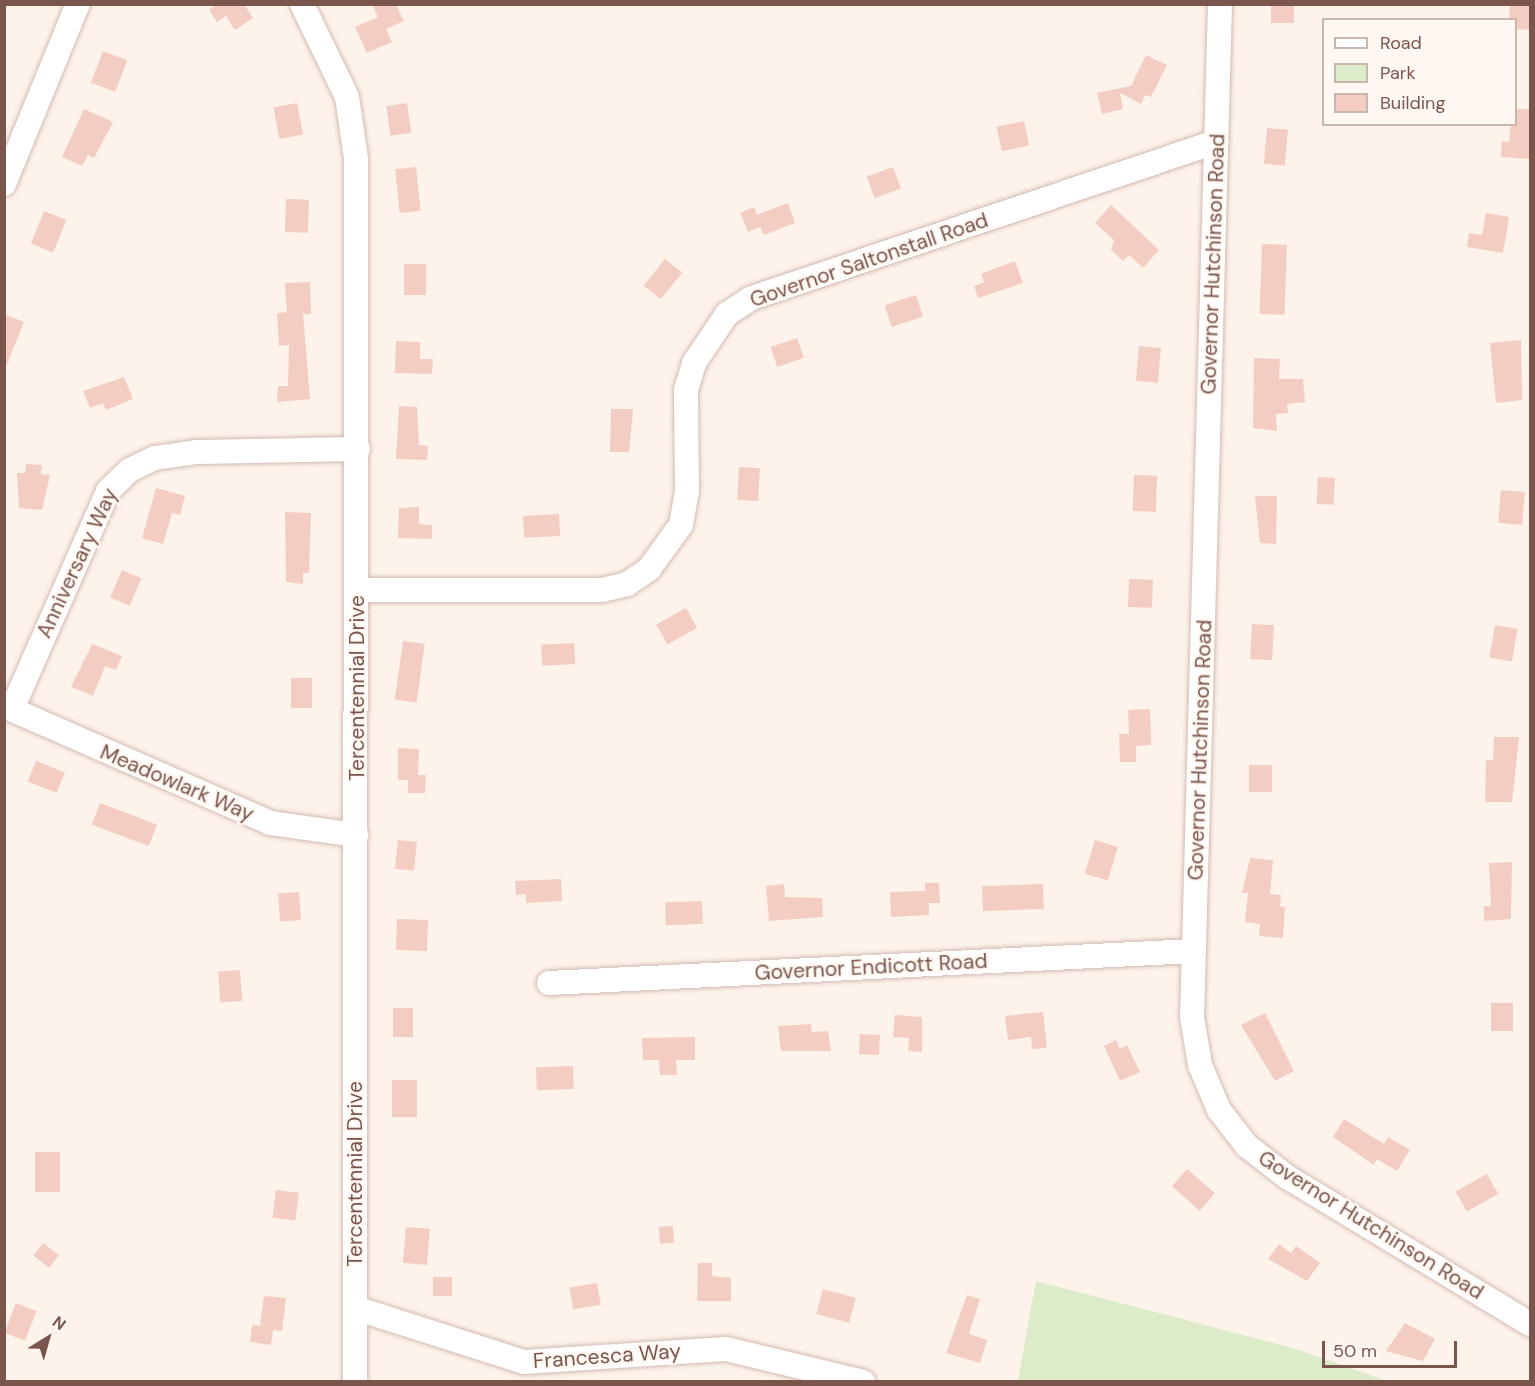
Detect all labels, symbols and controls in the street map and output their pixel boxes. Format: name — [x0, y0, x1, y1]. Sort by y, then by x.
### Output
legend — [1322, 18, 1517, 126]
text: Road — [1380, 31, 1422, 55]
text: Park — [1380, 61, 1416, 85]
text: Building — [1380, 91, 1445, 115]
street label: Governor Hutchinson Road — [1196, 133, 1230, 395]
street label: Governor Saltonstall Road — [747, 207, 991, 313]
street label: Anniversary Way — [31, 484, 123, 642]
street label: Tercentennial Drive — [344, 595, 370, 781]
street label: Governor Hutchinson Road — [1183, 619, 1217, 881]
street label: Meadowlark Way — [96, 739, 258, 827]
street label: Governor Endicott Road — [754, 948, 988, 986]
street label: Tercentennial Drive — [342, 1081, 368, 1267]
street label: Governor Hutchinson Road — [1254, 1145, 1488, 1305]
north arrow — [18, 1308, 78, 1368]
text: N — [48, 1311, 70, 1335]
scale bar — [1325, 1329, 1460, 1367]
street label: Francesca Way — [532, 1338, 682, 1374]
text: 50 m — [1333, 1339, 1377, 1363]

